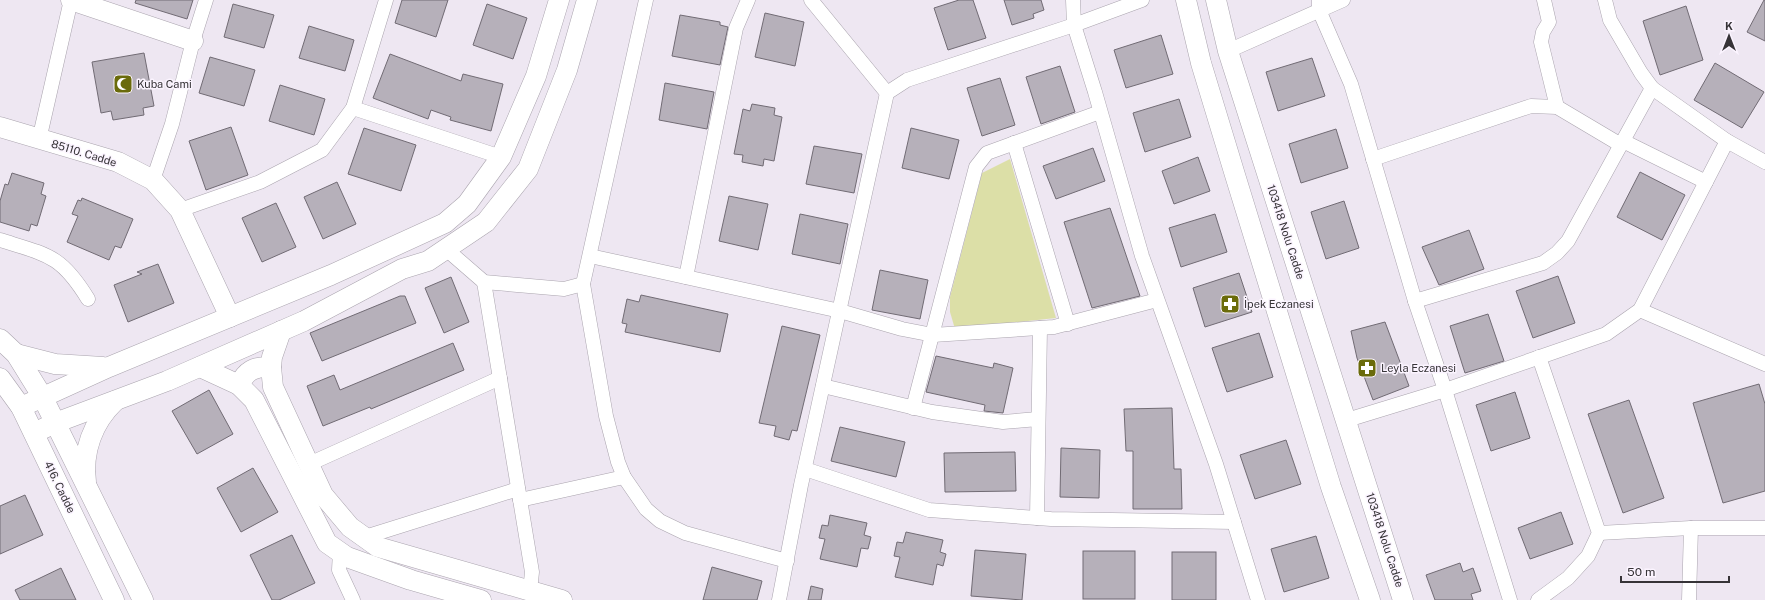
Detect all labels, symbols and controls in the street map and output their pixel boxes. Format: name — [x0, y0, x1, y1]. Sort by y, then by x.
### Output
north arrow — [1709, 16, 1749, 56]
text: K — [1725, 20, 1733, 32]
mosque icon: Kuba Cami — [112, 73, 134, 95]
place label: Kuba Cami — [137, 78, 192, 90]
street label: 85110. Cadde — [50, 137, 118, 169]
street label: 103418 Nolu Cadde — [1265, 183, 1307, 281]
pharmacy icon: İpek Eczanesi — [1219, 293, 1241, 315]
place label: İpek Eczanesi — [1244, 297, 1314, 310]
pharmacy icon: Leyla Eczanesi — [1356, 357, 1378, 379]
place label: Leyla Eczanesi — [1381, 362, 1456, 374]
street label: 416. Cadde — [42, 459, 78, 515]
street label: 103418 Nolu Cadde — [1364, 491, 1406, 589]
scale bar — [1621, 558, 1729, 584]
text: 50 m — [1627, 565, 1655, 579]

